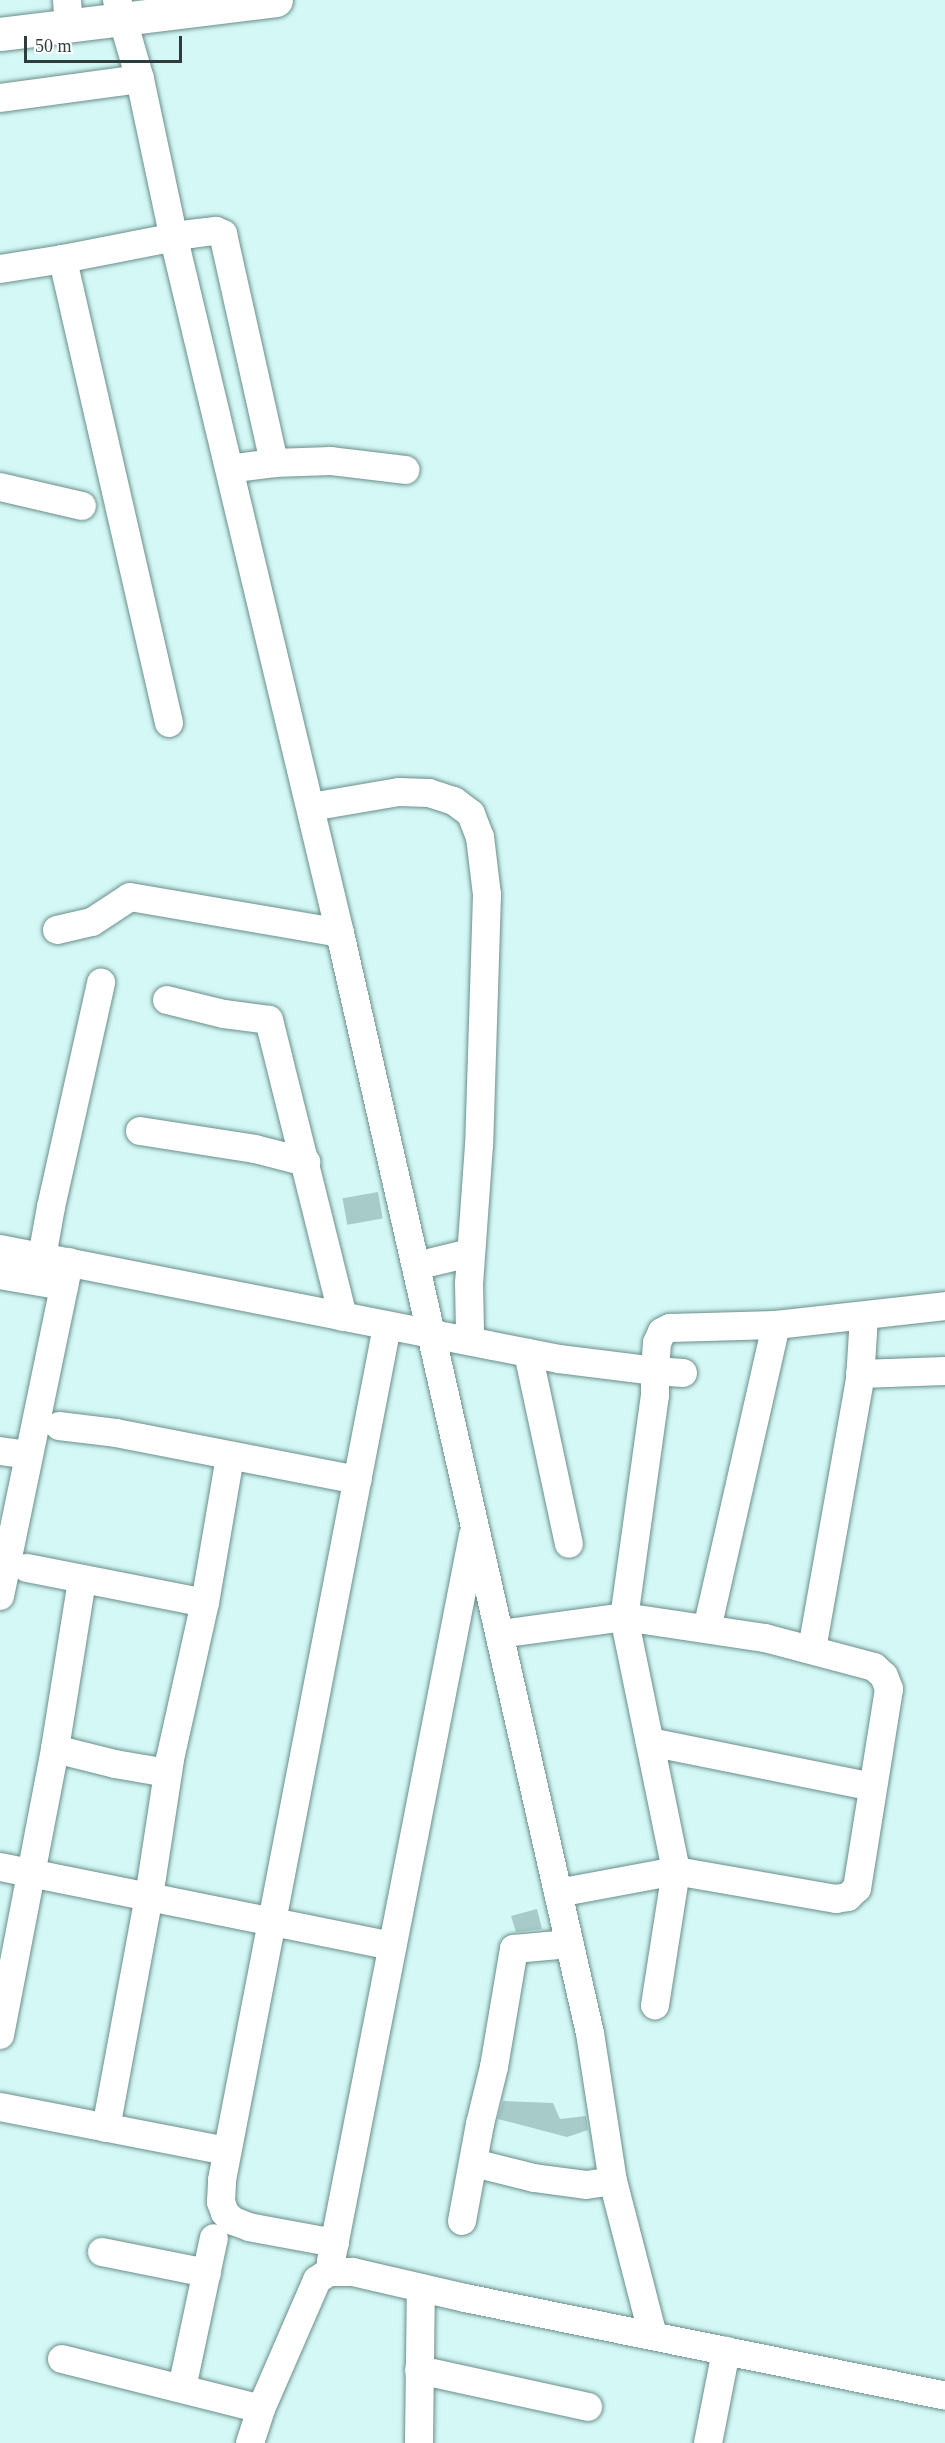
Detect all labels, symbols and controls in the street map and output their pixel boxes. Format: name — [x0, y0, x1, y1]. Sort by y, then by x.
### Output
scale bar — [27, 24, 184, 62]
text: 50 m — [35, 36, 72, 56]

